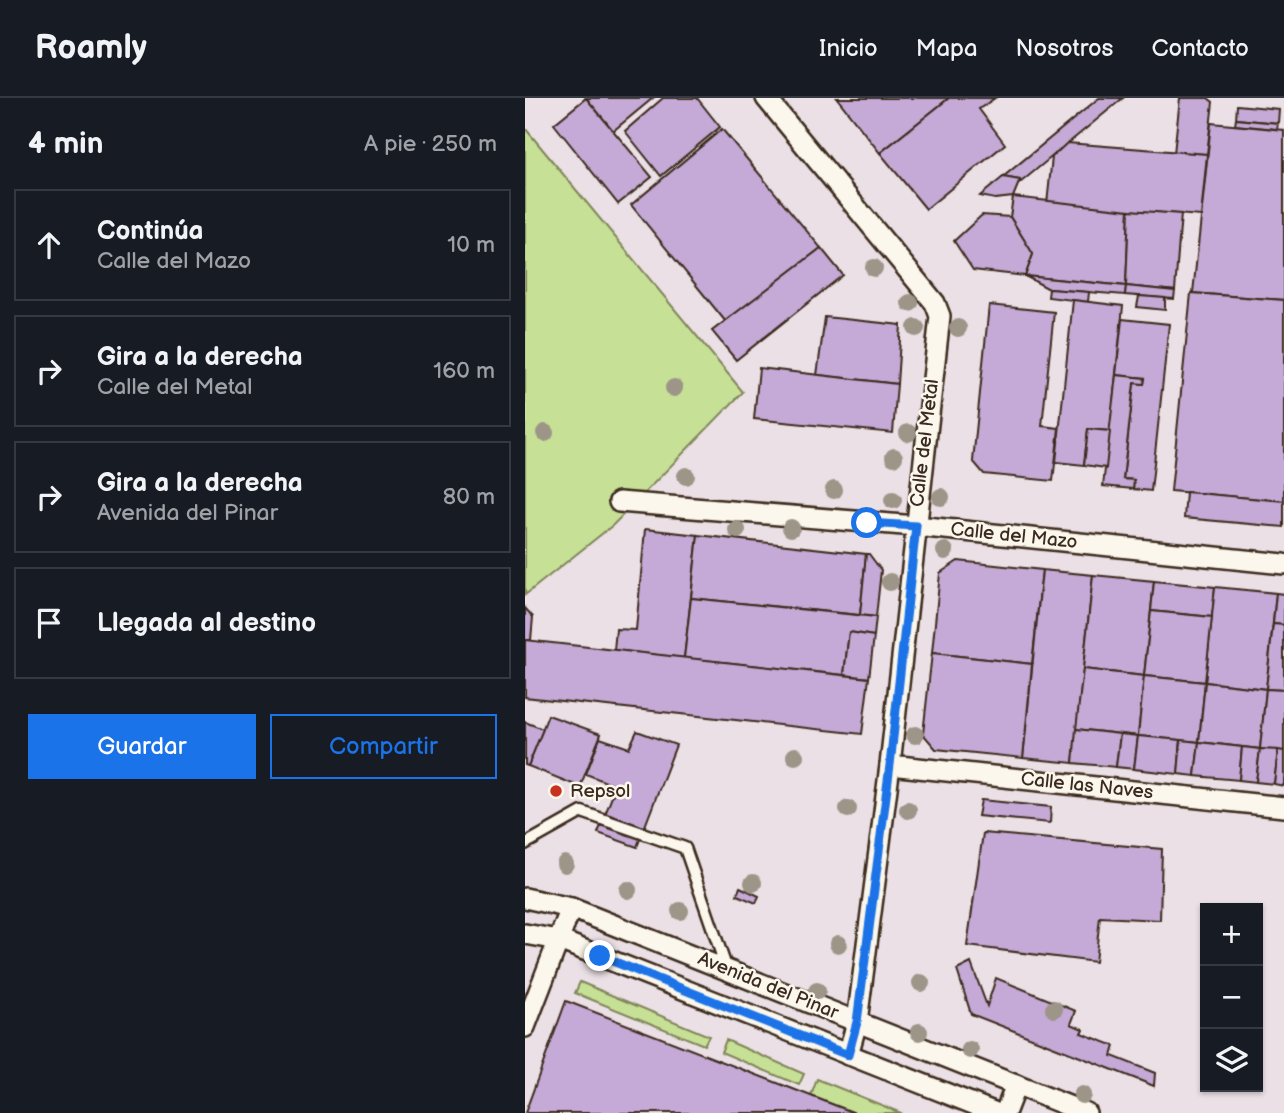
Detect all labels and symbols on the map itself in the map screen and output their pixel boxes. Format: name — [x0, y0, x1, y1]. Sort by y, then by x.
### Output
street label: Calle del Metal — [906, 378, 944, 508]
route start — [851, 507, 882, 538]
street label: Calle del Mazo — [949, 518, 1079, 554]
street label: Calle las Naves — [1020, 768, 1154, 804]
place label: Repsol — [570, 780, 630, 803]
marker: Repsol — [548, 783, 564, 799]
route end — [584, 940, 615, 971]
street label: Avenida del Pinar — [694, 947, 843, 1025]

